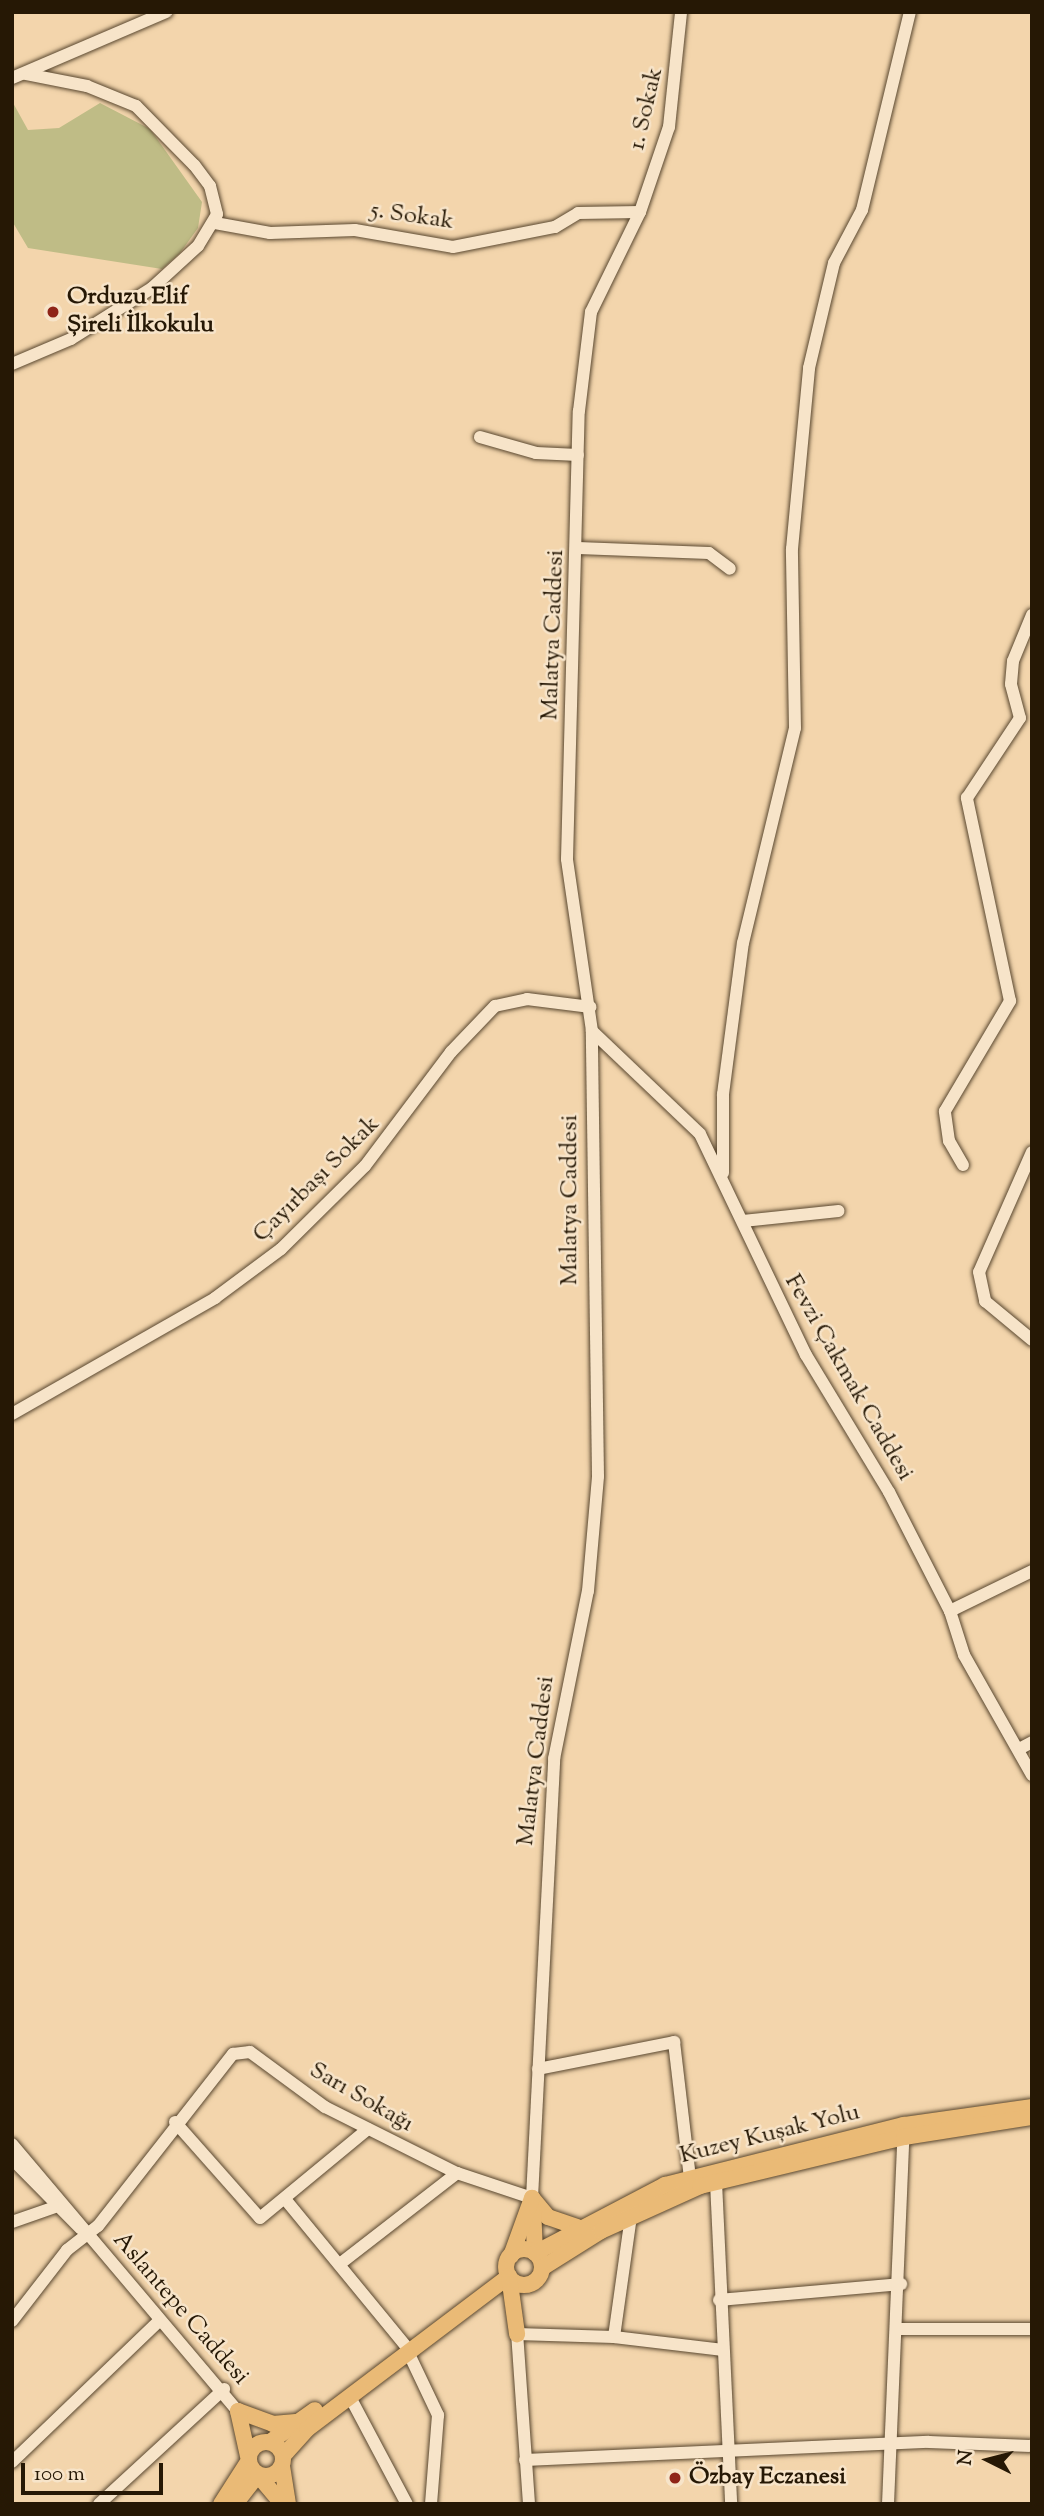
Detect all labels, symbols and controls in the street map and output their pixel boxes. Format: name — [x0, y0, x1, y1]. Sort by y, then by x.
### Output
street label: 1. Sokak — [624, 65, 670, 153]
street label: 5. Sokak — [368, 197, 456, 237]
place label: Orduzu Elif Şireli İlkokulu — [67, 284, 214, 340]
marker: Orduzu Elif Şireli İlkokulu — [45, 304, 61, 320]
street label: Malatya Caddesi — [537, 549, 571, 721]
street label: Çayırbaşı Sokak — [248, 1111, 386, 1249]
street label: Malatya Caddesi — [557, 1115, 585, 1285]
street label: Fevzi Çakmak Caddesi — [777, 1270, 919, 1486]
street label: Malatya Caddesi — [512, 1674, 562, 1848]
street label: Sarı Sokağı — [304, 2057, 418, 2139]
street label: Kuzey Kuşak Yolu — [677, 2099, 863, 2171]
street label: Aslantepe Caddesi — [106, 2227, 254, 2391]
north arrow — [953, 2425, 1023, 2495]
text: N — [952, 2449, 981, 2467]
scale bar — [24, 2450, 166, 2494]
text: 100 m — [34, 2460, 85, 2490]
place label: Özbay Eczanesi — [689, 2464, 846, 2492]
marker: Özbay Eczanesi — [667, 2470, 683, 2486]

